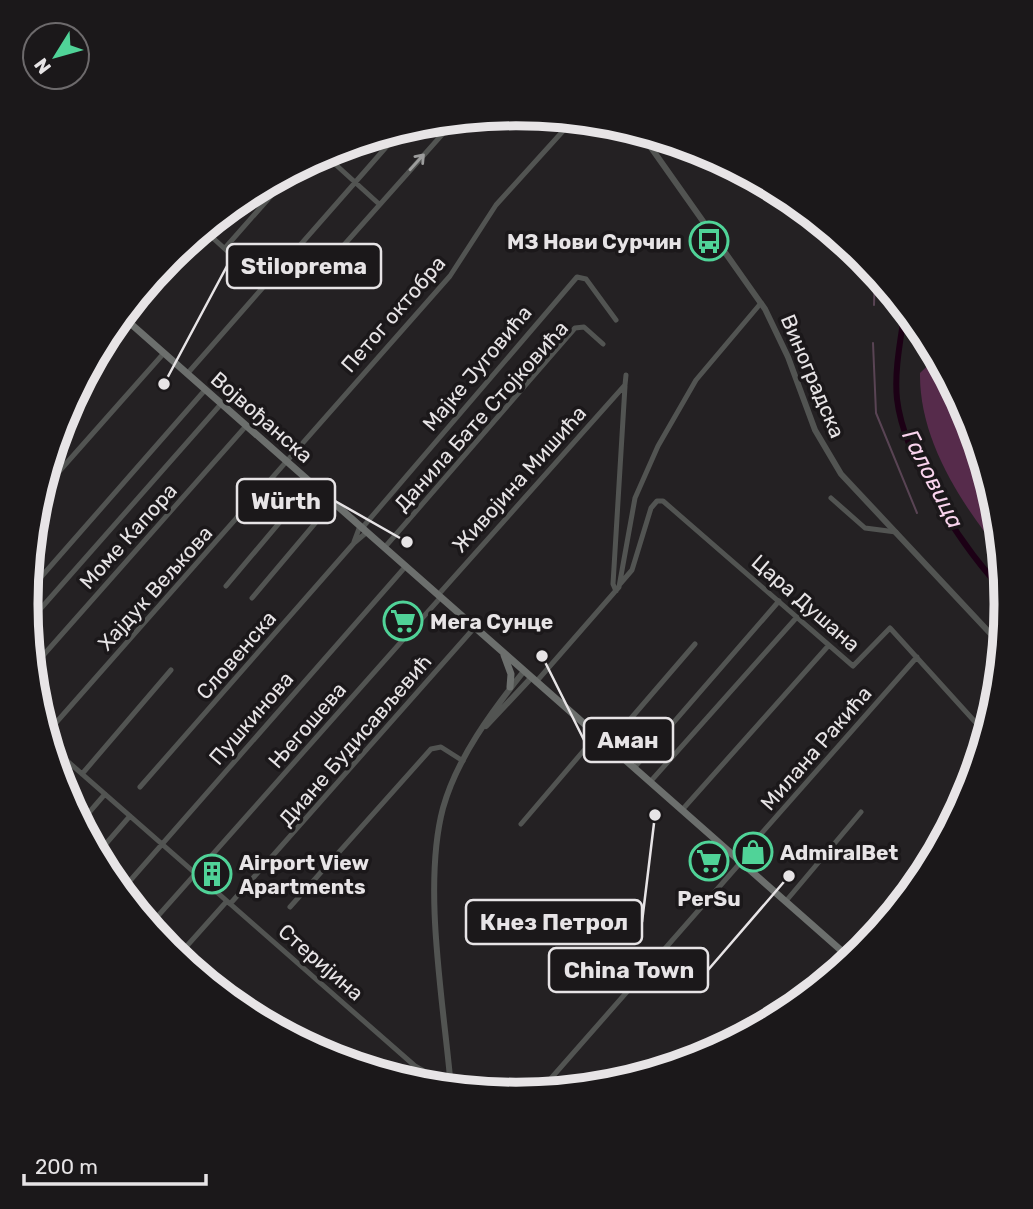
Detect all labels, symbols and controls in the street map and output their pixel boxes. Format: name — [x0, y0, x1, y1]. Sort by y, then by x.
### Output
north arrow — [21, 21, 91, 91]
text: N — [30, 54, 56, 78]
one-way arrow — [409, 153, 425, 171]
bus stop icon: МЗ Нови Сурчин — [688, 220, 730, 262]
place label: МЗ Нови Сурчин — [507, 229, 682, 254]
callout: Stiloprema — [227, 244, 381, 288]
street label: Петог октобра — [336, 251, 450, 377]
text: Stiloprema — [241, 252, 367, 280]
street label: Мајке Југовића — [417, 300, 537, 436]
street label: Виноградска — [776, 310, 850, 442]
street label: Данила Бате Стојковића — [389, 316, 573, 516]
street label: Војвођанска — [206, 366, 318, 468]
street label: Живојина Мишића — [447, 401, 591, 557]
water label: Галовица — [896, 425, 970, 533]
street label: Моме Капора — [74, 478, 182, 594]
callout: Würth — [237, 479, 335, 523]
text: Würth — [251, 487, 321, 515]
street label: Хајдук Вељкова — [93, 521, 217, 655]
street label: Цара Душана — [747, 549, 865, 657]
supermarket icon: Мега Сунце — [382, 600, 424, 642]
street label: Словенска — [191, 606, 281, 704]
place label: Мега Сунце — [430, 609, 553, 634]
street label: Диане Будисављевић — [273, 649, 437, 831]
street label: Пушкинова — [204, 666, 298, 770]
street label: Његошева — [263, 677, 351, 773]
street label: Милана Ракића — [755, 681, 877, 815]
callout: Аман — [584, 718, 673, 762]
text: Аман — [597, 726, 659, 754]
shop icon: AdmiralBet — [732, 831, 774, 873]
supermarket icon: PerSu — [688, 840, 730, 882]
place label: AdmiralBet — [780, 840, 898, 865]
place label: Airport View Apartments — [239, 850, 369, 899]
building icon: Airport View Apartments — [191, 853, 233, 895]
place label: PerSu — [677, 886, 741, 911]
callout: Кнез Петрол — [466, 900, 642, 944]
text: Кнез Петрол — [480, 908, 628, 936]
street label: Стеријина — [273, 918, 369, 1006]
callout: China Town — [549, 948, 708, 992]
text: China Town — [564, 956, 694, 984]
scale bar — [24, 1142, 206, 1186]
text: 200 m — [35, 1154, 98, 1179]

